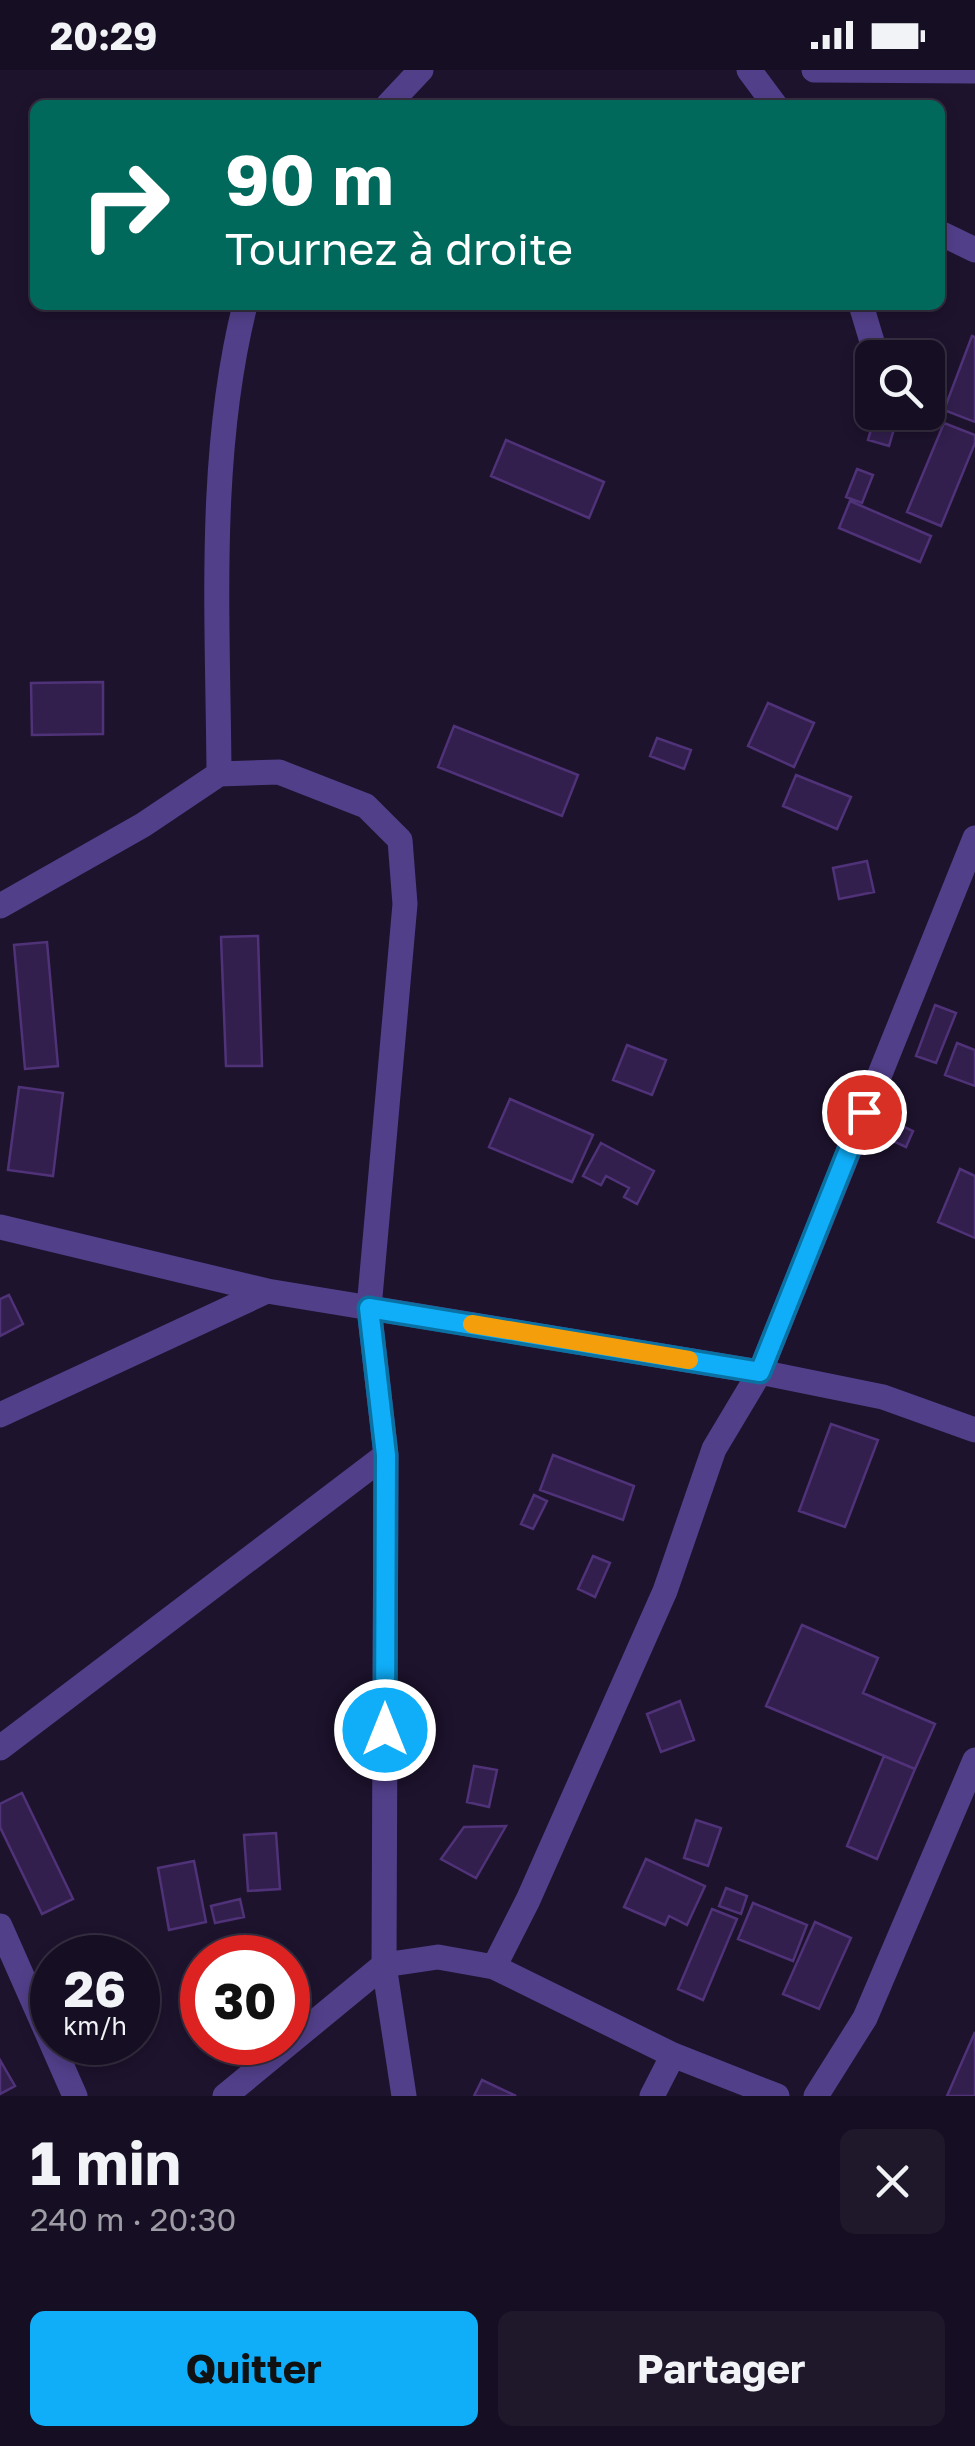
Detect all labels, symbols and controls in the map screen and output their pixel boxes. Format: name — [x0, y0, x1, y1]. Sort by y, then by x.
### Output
text: 20:29 — [50, 13, 157, 58]
text: 90 m — [225, 136, 394, 220]
icon: right — [60, 140, 190, 270]
text: Tournez à droite — [225, 221, 573, 275]
map controls — [855, 340, 945, 430]
button: search — [855, 340, 945, 430]
pin — [822, 1070, 907, 1155]
icon: arrive — [837, 1085, 892, 1140]
position arrow — [333, 1678, 437, 1782]
speed limit sign: 30 — [180, 1935, 310, 2065]
text: 26 — [64, 1958, 126, 2018]
text: km/h — [63, 2010, 127, 2041]
text: 1 min — [30, 2126, 181, 2198]
button: close — [840, 2129, 945, 2234]
text: 240 m · 20:30 — [30, 2200, 236, 2238]
button: Quitter — [30, 2311, 478, 2426]
button: Partager — [498, 2311, 945, 2426]

